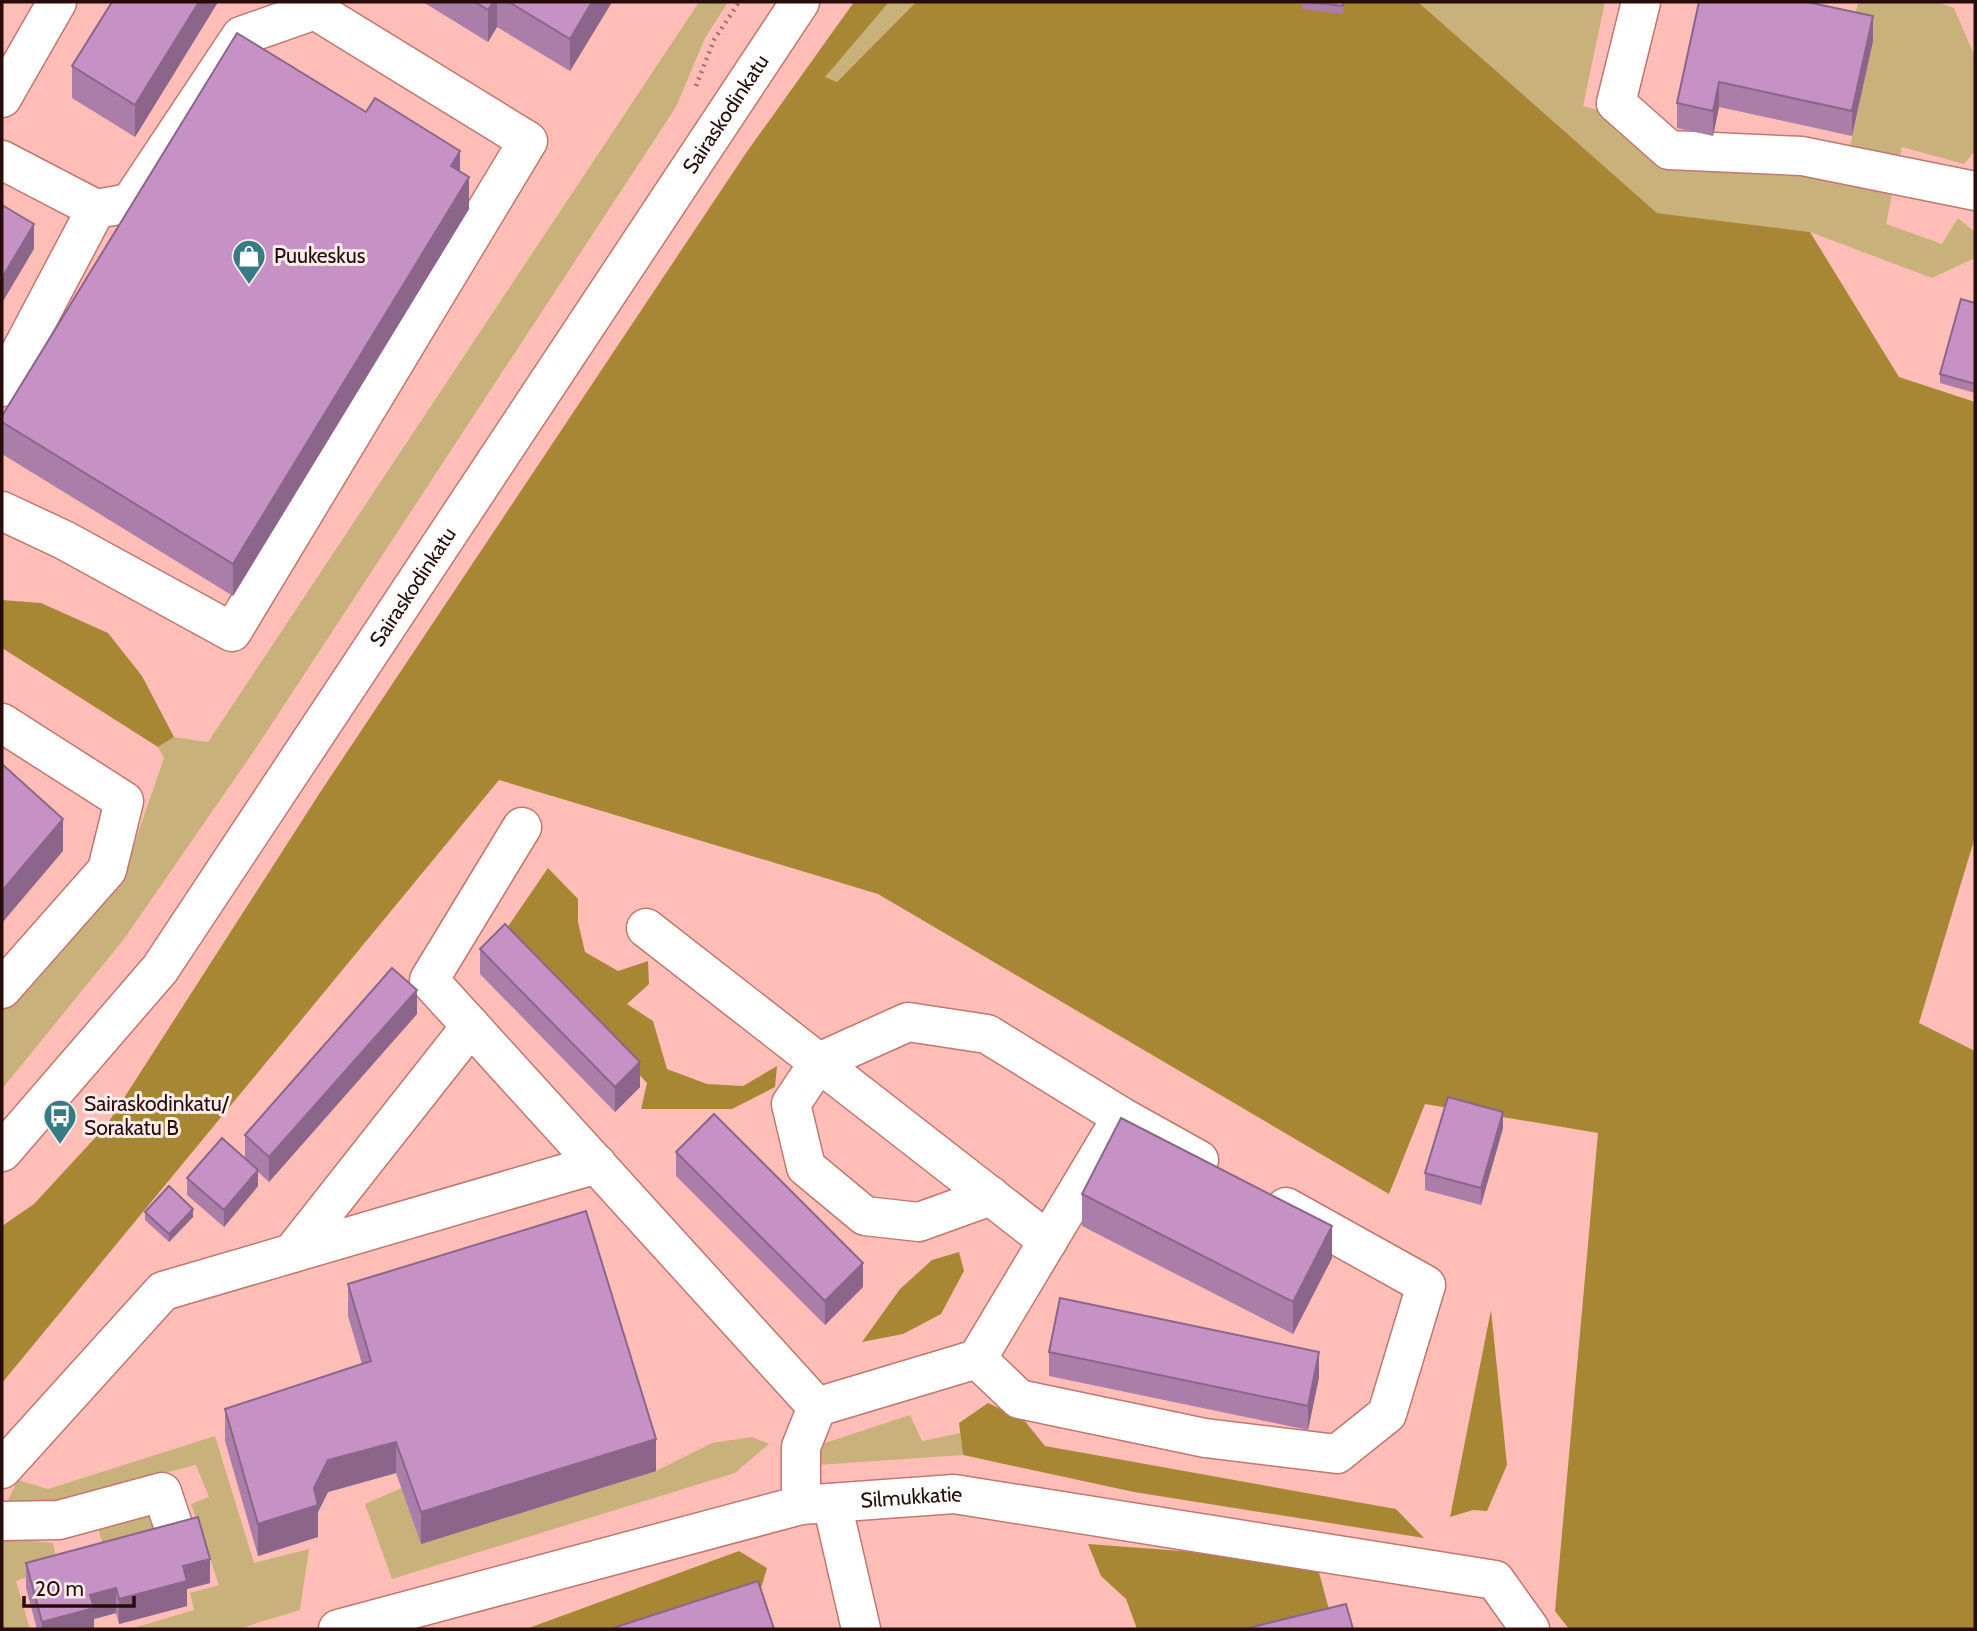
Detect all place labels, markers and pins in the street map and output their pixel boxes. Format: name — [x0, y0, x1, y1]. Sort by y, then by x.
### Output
shop icon: Puukeskus — [230, 237, 268, 286]
place label: Puukeskus — [274, 243, 366, 268]
place label: Sairaskodinkatu/ Sorakatu B — [84, 1091, 230, 1140]
bus stop icon: Sairaskodinkatu/ Sorakatu B — [41, 1097, 79, 1146]

